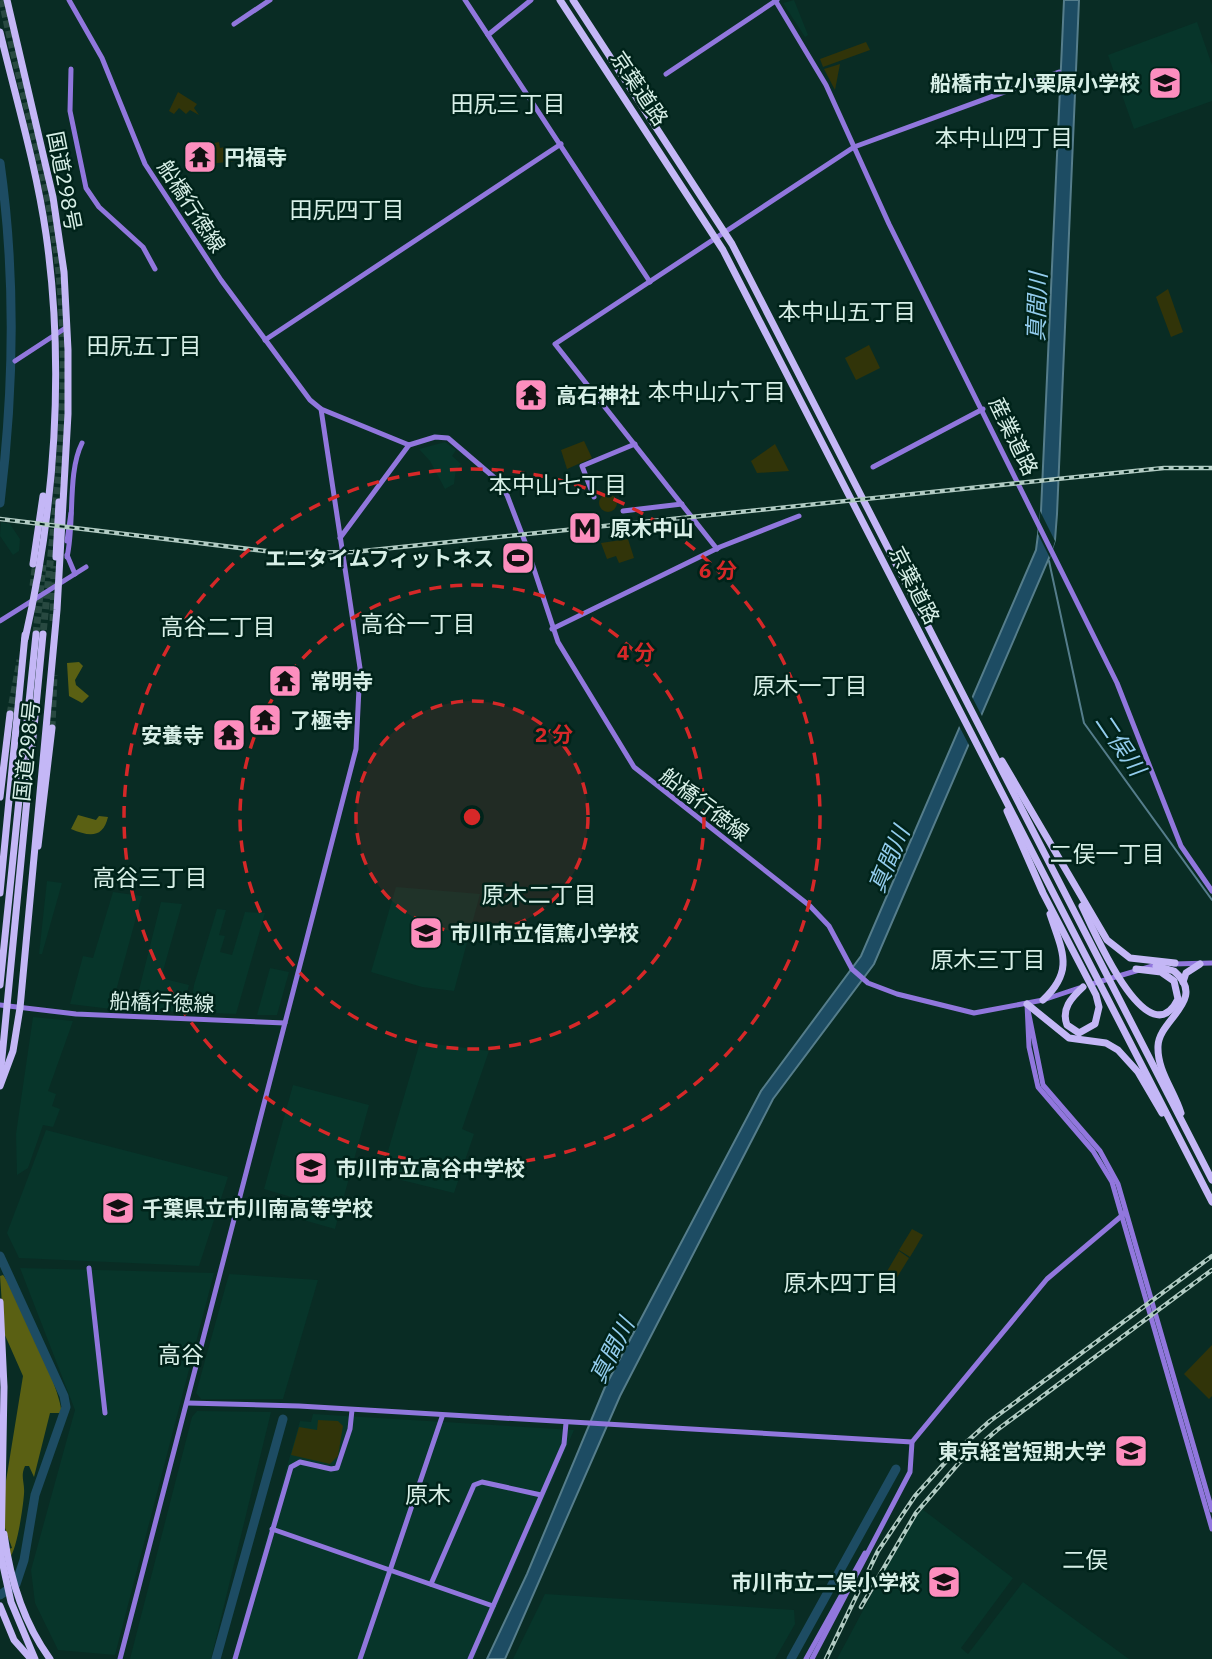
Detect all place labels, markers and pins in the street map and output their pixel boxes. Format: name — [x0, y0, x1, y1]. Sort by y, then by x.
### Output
school or university icon: 船橋市立小栗原小学校 — [1146, 64, 1184, 102]
place label: 船橋市立小栗原小学校 — [930, 69, 1140, 97]
temple icon: 円福寺 — [181, 138, 219, 176]
place label: 円福寺 — [224, 143, 287, 171]
temple icon: 高石神社 — [512, 376, 550, 414]
place label: 高石神社 — [556, 381, 640, 409]
metro station icon: 原木中山 — [566, 509, 604, 547]
place label: 原木中山 — [610, 514, 694, 542]
sports icon: エニタイムフィットネス — [499, 539, 537, 577]
place label: エニタイムフィットネス — [265, 544, 494, 572]
temple icon: 常明寺 — [266, 662, 304, 700]
place label: 常明寺 — [310, 667, 373, 695]
temple icon: 了極寺 — [246, 701, 284, 739]
place label: 了極寺 — [290, 706, 353, 734]
temple icon: 安養寺 — [210, 716, 248, 754]
place label: 安養寺 — [141, 721, 204, 749]
centre of rings — [460, 805, 484, 829]
school or university icon: 市川市立信篤小学校 — [407, 914, 445, 952]
place label: 市川市立信篤小学校 — [450, 919, 639, 947]
school or university icon: 市川市立高谷中学校 — [292, 1149, 330, 1187]
place label: 市川市立高谷中学校 — [336, 1154, 525, 1182]
school or university icon: 千葉県立市川南高等学校 — [99, 1189, 137, 1227]
place label: 千葉県立市川南高等学校 — [142, 1194, 373, 1222]
school or university icon: 東京経営短期大学 — [1112, 1432, 1150, 1470]
place label: 東京経営短期大学 — [938, 1437, 1106, 1465]
school or university icon: 市川市立二俣小学校 — [925, 1563, 963, 1601]
place label: 市川市立二俣小学校 — [731, 1568, 920, 1596]

